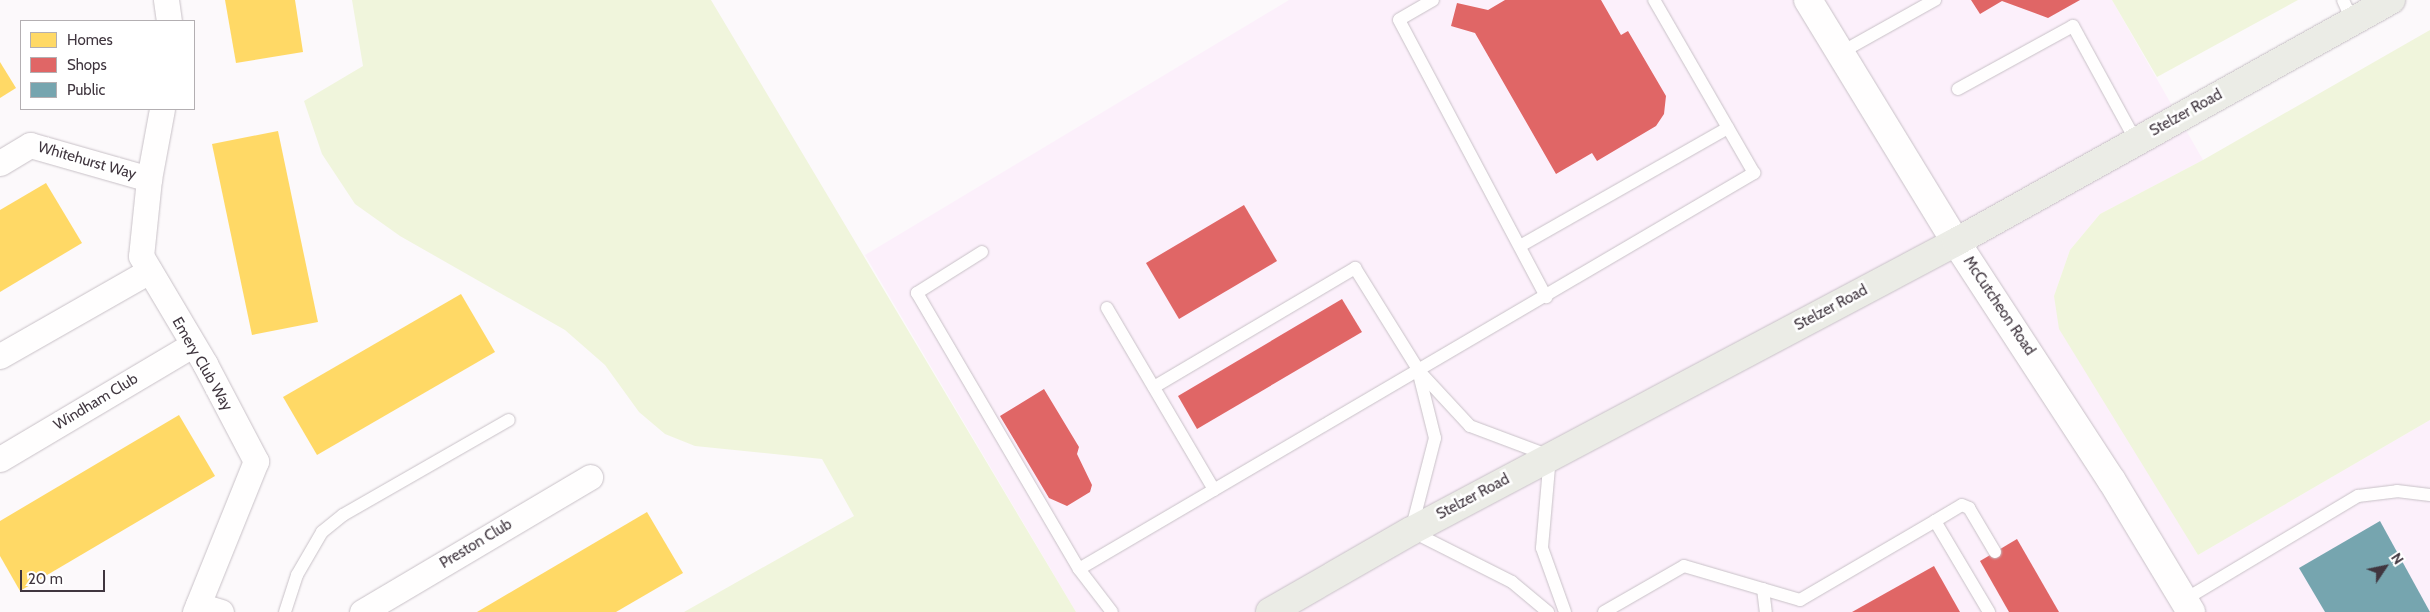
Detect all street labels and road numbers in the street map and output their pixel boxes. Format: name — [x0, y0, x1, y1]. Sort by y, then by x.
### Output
street label: Stelzer Road — [2147, 86, 2225, 140]
street label: Whitehurst Way — [36, 138, 138, 184]
street label: McCutcheon Road — [1959, 253, 2039, 359]
street label: Stelzer Road — [1791, 281, 1871, 335]
street label: Emery Club Way — [168, 314, 236, 414]
street label: Windham Club — [51, 370, 141, 434]
street label: Stelzer Road — [1433, 470, 1513, 524]
street label: Preston Club — [437, 515, 515, 573]

